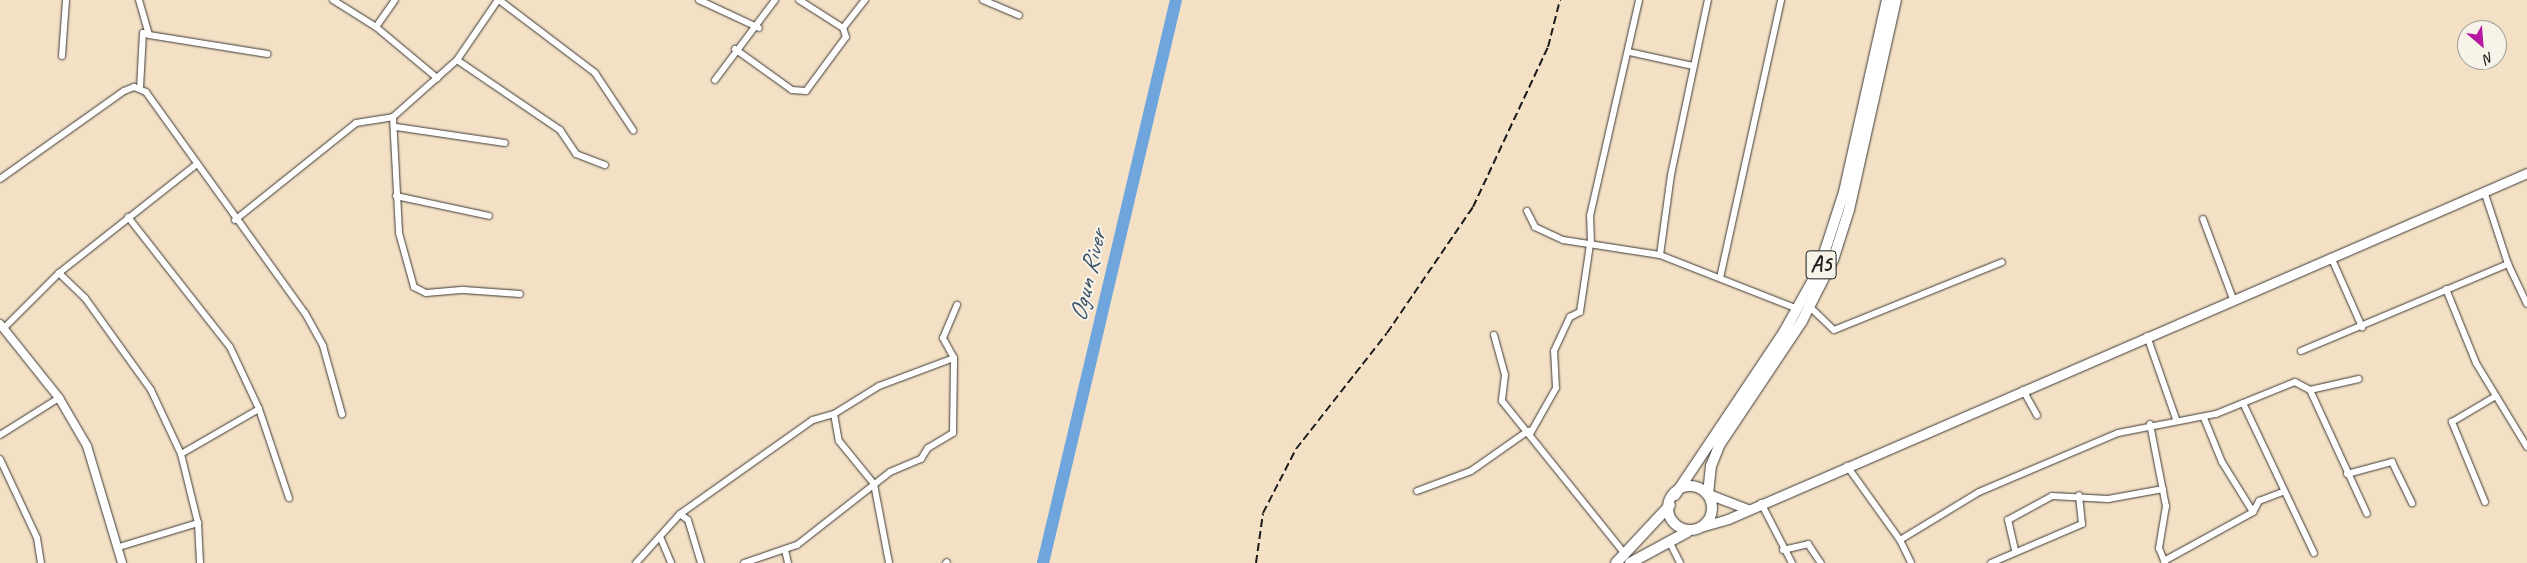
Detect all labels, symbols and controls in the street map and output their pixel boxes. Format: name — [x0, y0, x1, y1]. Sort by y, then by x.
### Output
north arrow — [2457, 20, 2507, 70]
text: N — [2481, 48, 2496, 67]
water label: Ogun River — [1063, 228, 1113, 324]
road number: A5 — [1805, 246, 1837, 284]

